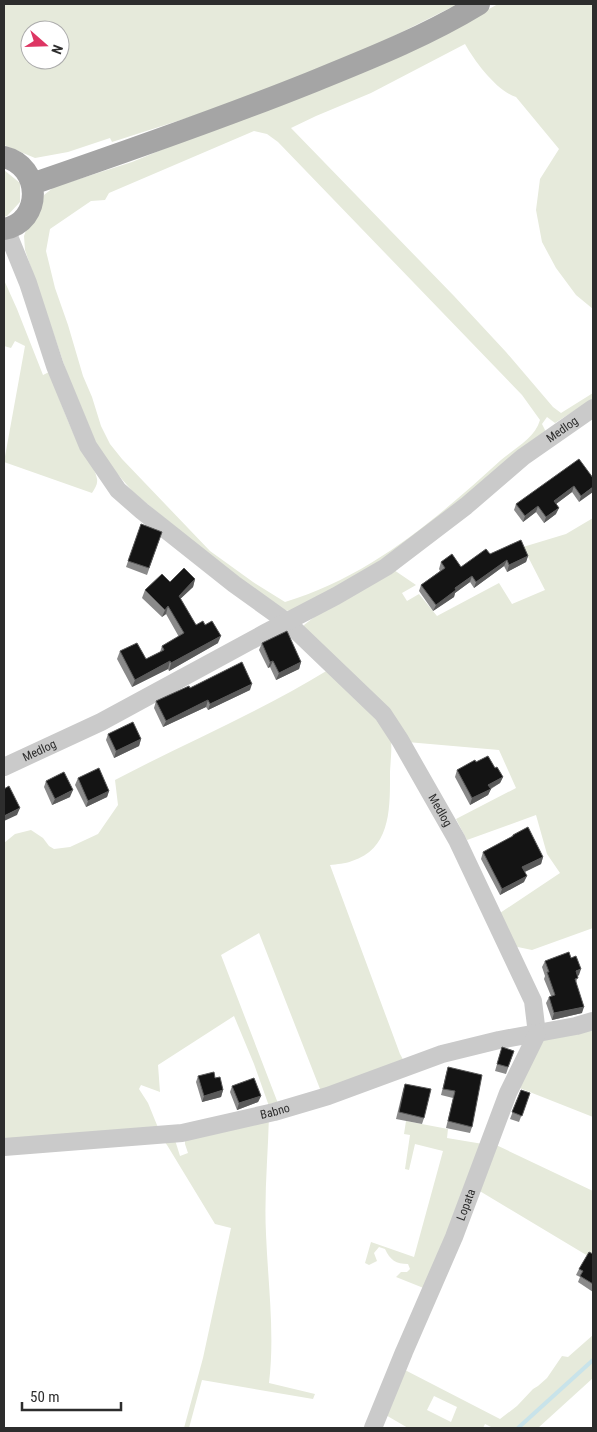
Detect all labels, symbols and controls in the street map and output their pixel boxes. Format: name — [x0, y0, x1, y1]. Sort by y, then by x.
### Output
north arrow — [20, 20, 70, 70]
text: N — [48, 43, 66, 56]
street label: Medlog — [544, 414, 581, 445]
street label: Medlog — [20, 737, 58, 764]
street label: Medlog — [425, 792, 455, 829]
street label: Babno — [259, 1101, 291, 1122]
street label: Lopata — [454, 1187, 479, 1222]
scale bar — [22, 1380, 121, 1412]
text: 50 m — [30, 1388, 60, 1406]

